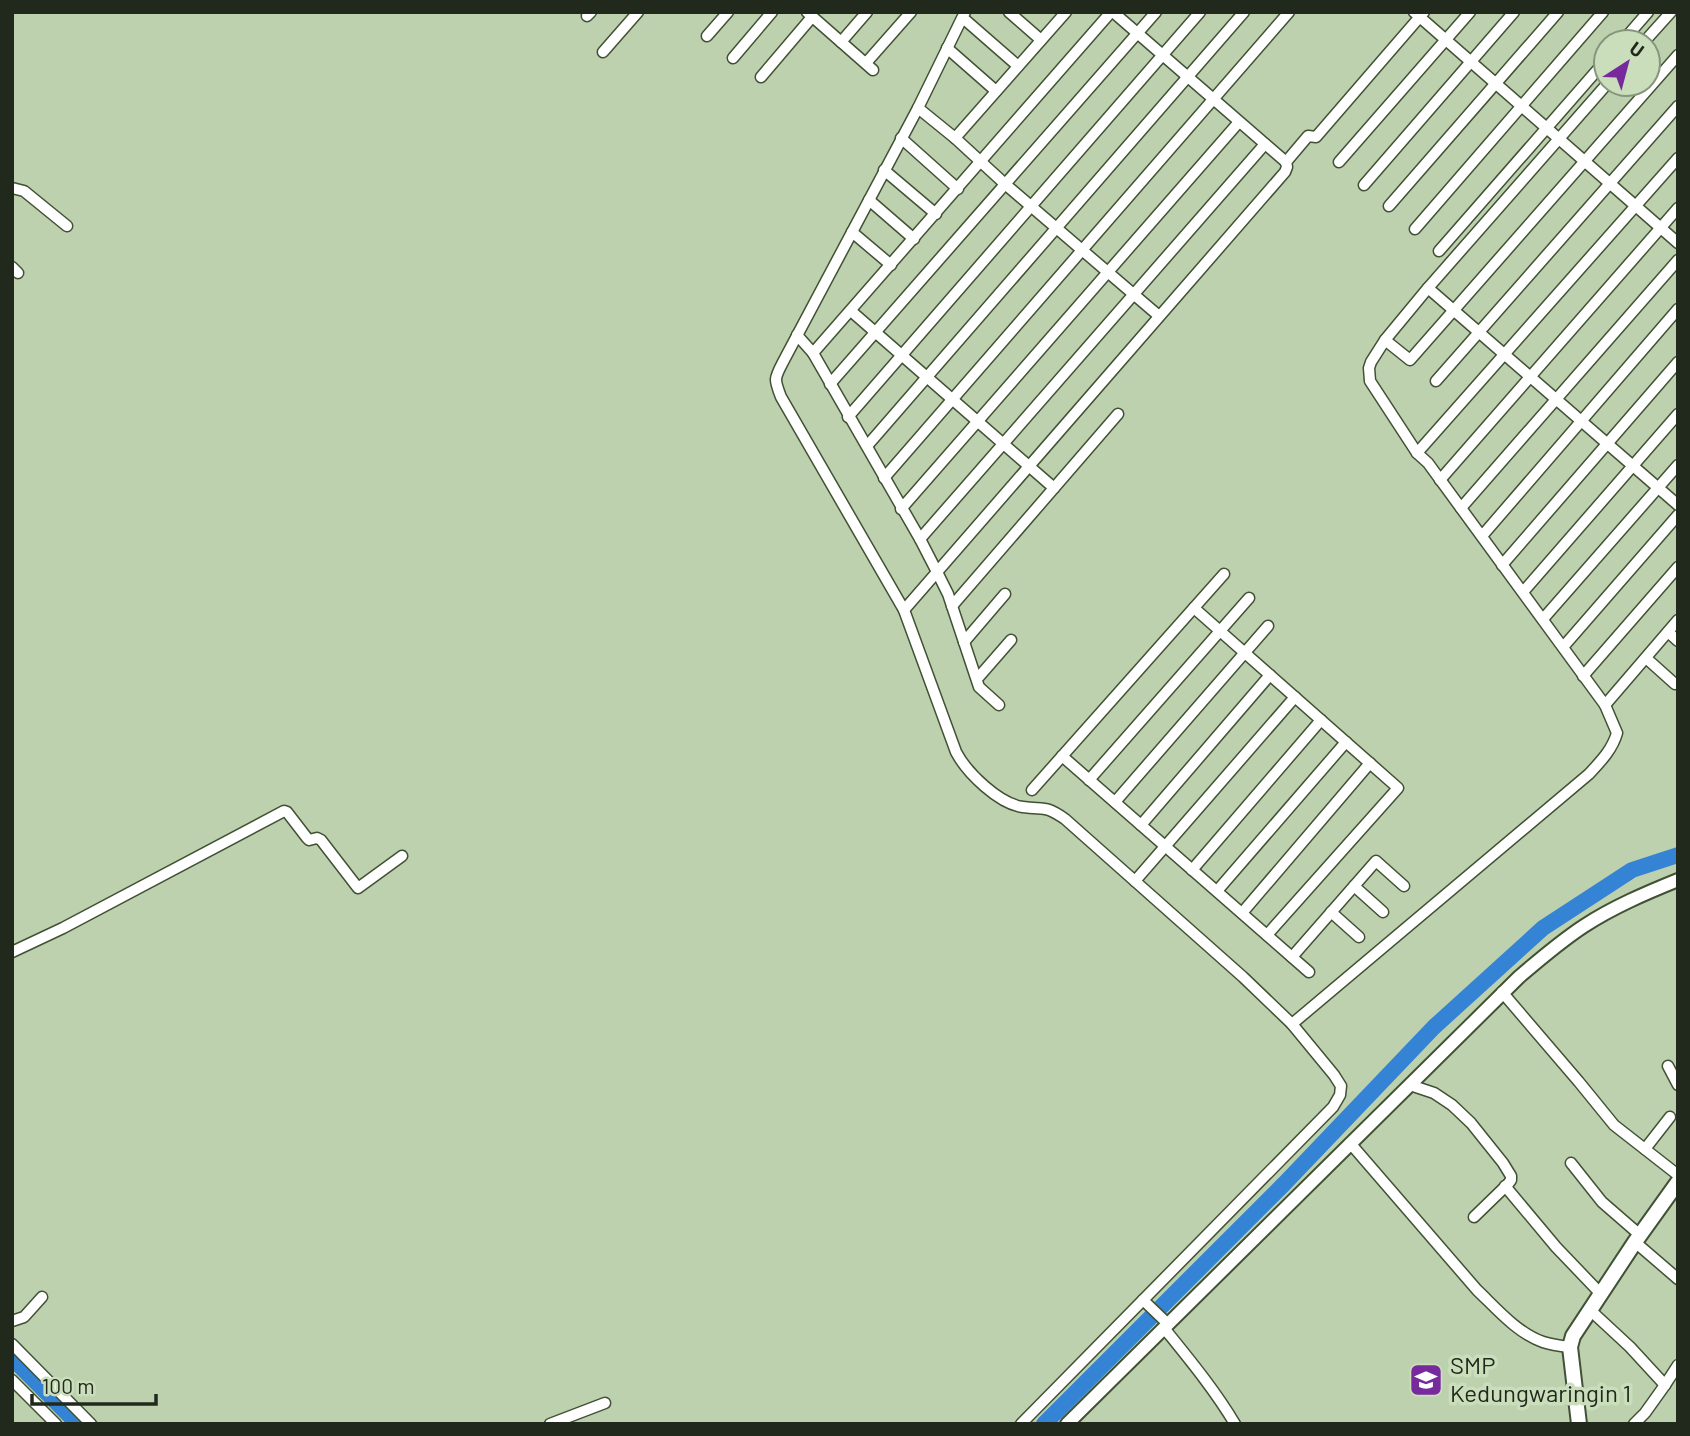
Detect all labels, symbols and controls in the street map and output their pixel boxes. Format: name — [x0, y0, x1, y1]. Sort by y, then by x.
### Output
north arrow — [1592, 28, 1662, 98]
text: U — [1626, 36, 1649, 62]
place label: SMP Kedungwaringin 1 — [1450, 1350, 1631, 1407]
school or university icon: SMP Kedungwaringin 1 — [1407, 1361, 1445, 1399]
scale bar — [32, 1362, 156, 1406]
text: 100 m — [42, 1373, 95, 1398]

